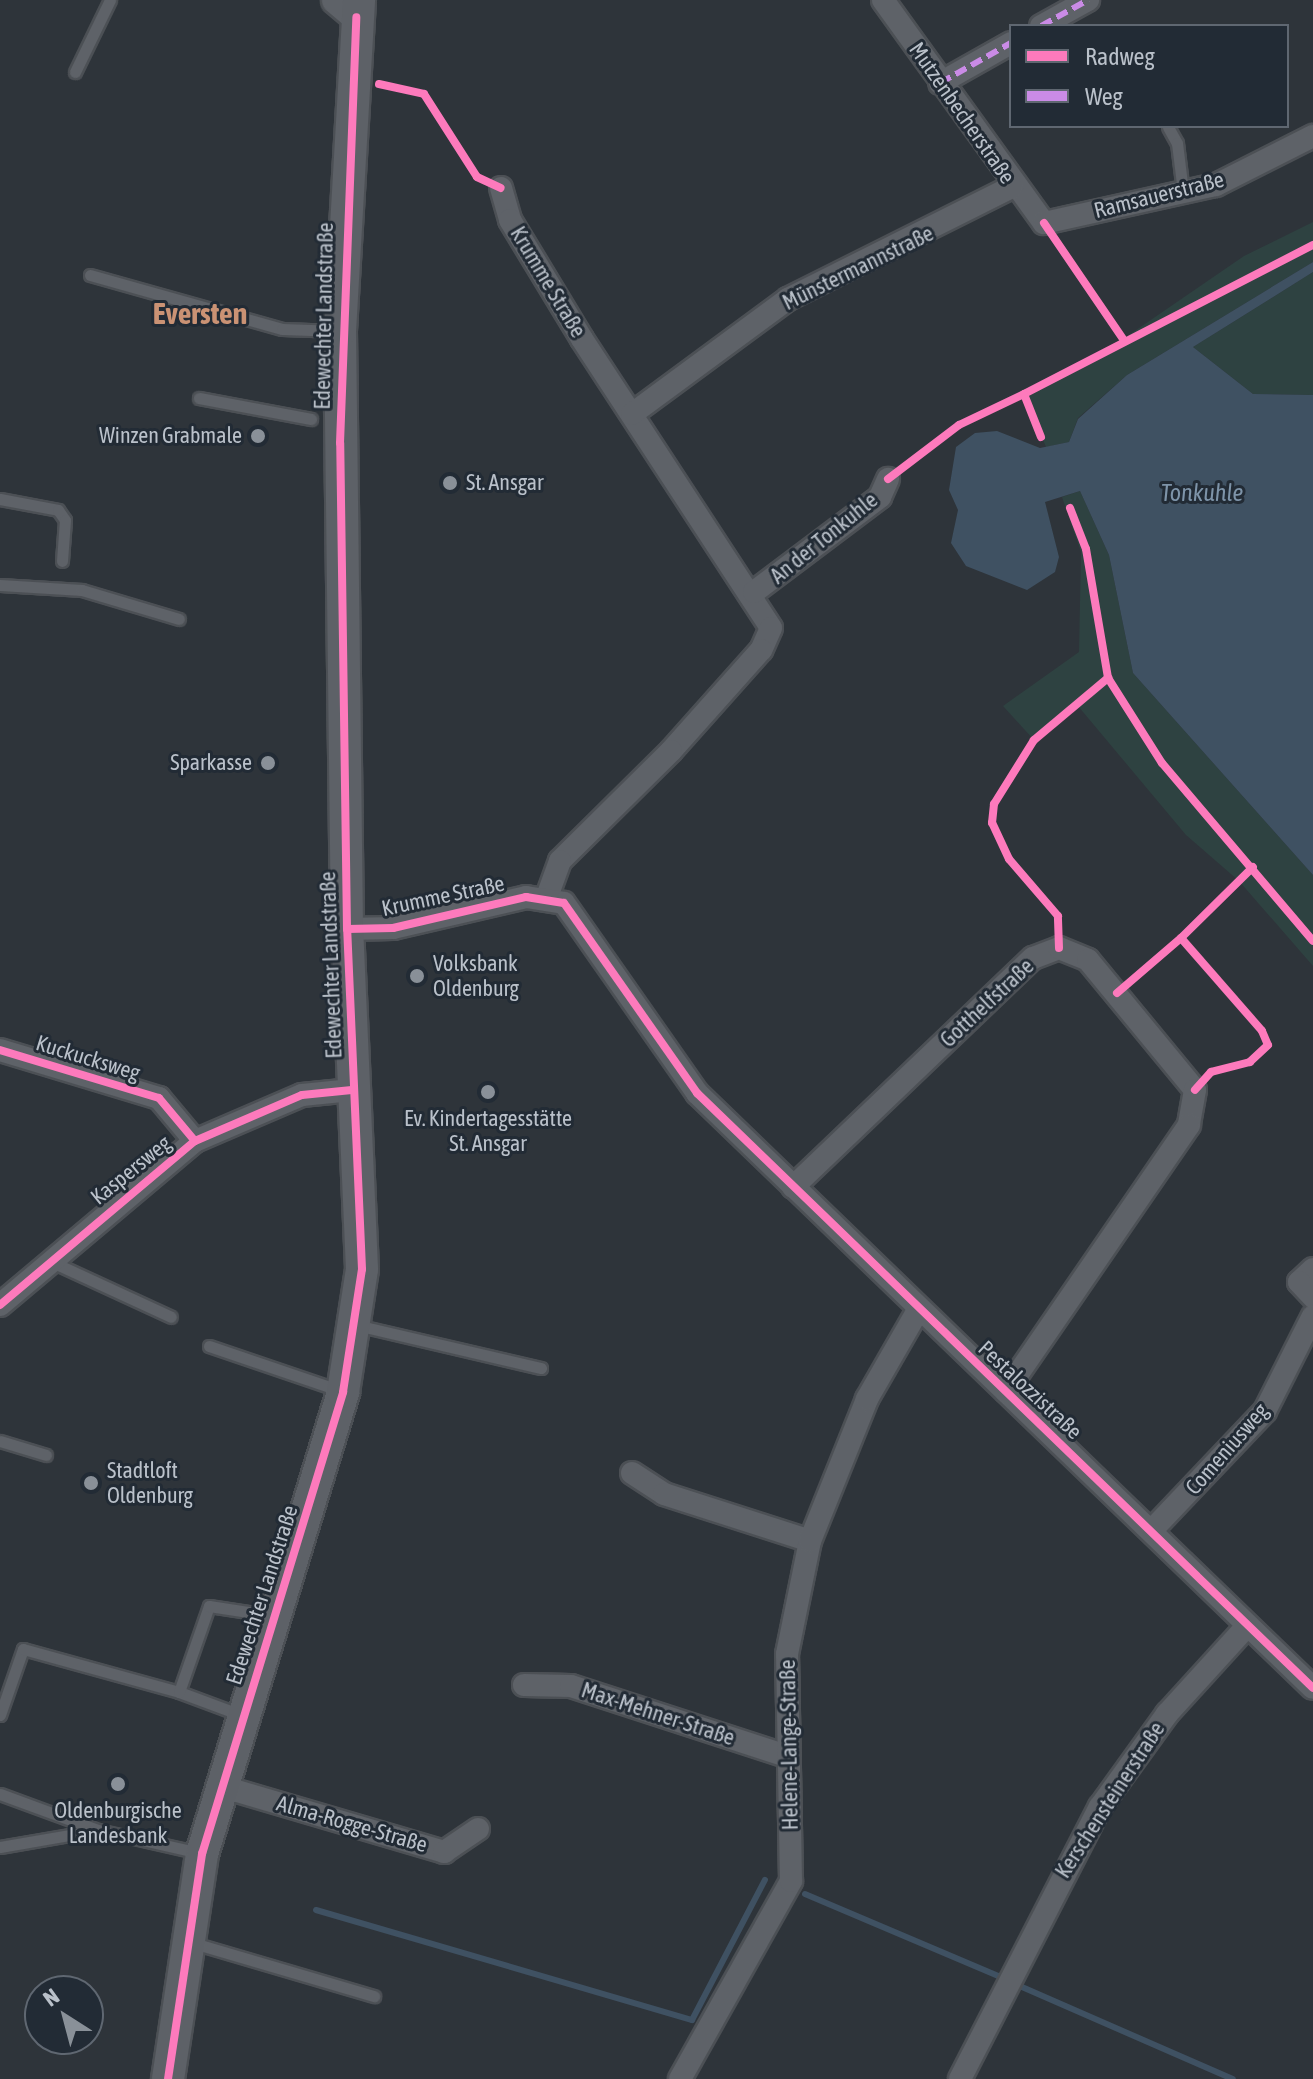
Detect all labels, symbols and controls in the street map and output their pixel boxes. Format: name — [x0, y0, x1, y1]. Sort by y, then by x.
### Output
legend — [1009, 24, 1289, 128]
street label: Mutzenbecherstraße — [903, 37, 1021, 189]
text: Radweg — [1085, 43, 1155, 70]
text: Weg — [1085, 83, 1123, 110]
street label: Ramsauerstraße — [1091, 166, 1227, 224]
street label: Münstermannstraße — [778, 220, 938, 316]
street label: Edewechter Landstraße — [309, 222, 339, 410]
street label: Krumme Straße — [505, 222, 591, 342]
district label: Eversten — [153, 295, 247, 331]
place label: Winzen Grabmale — [99, 423, 242, 449]
marker: Winzen Grabmale — [249, 427, 267, 445]
place label: St. Ansgar — [466, 470, 543, 496]
marker: St. Ansgar — [441, 474, 459, 492]
water label: Tonkuhle — [1161, 479, 1243, 507]
street label: An der Tonkuhle — [765, 487, 883, 589]
place label: Sparkasse — [170, 750, 252, 776]
marker: Sparkasse — [259, 754, 277, 772]
street label: Krumme Straße — [379, 870, 507, 922]
street label: Edewechter Landstraße — [315, 871, 347, 1059]
place label: Volksbank Oldenburg — [433, 950, 519, 1002]
street label: Gotthelfstraße — [935, 953, 1039, 1053]
marker: Volksbank Oldenburg — [408, 967, 426, 985]
street label: Kuckucksweg — [33, 1030, 143, 1086]
marker: Ev. Kindertagesstätte St. Ansgar — [479, 1083, 497, 1101]
place label: Ev. Kindertagesstätte St. Ansgar — [404, 1105, 572, 1156]
street label: Kaspersweg — [86, 1130, 176, 1210]
street label: Pestalozzistraße — [973, 1335, 1087, 1445]
street label: Comeniusweg — [1180, 1398, 1274, 1500]
place label: Stadtloft Oldenburg — [107, 1457, 193, 1508]
marker: Stadtloft Oldenburg — [82, 1474, 100, 1492]
street label: Edewechter Landstraße — [221, 1502, 303, 1688]
street label: Helene-Lange-Straße — [774, 1659, 804, 1831]
street label: Max-Mehner-Straße — [578, 1677, 738, 1751]
street label: Kerschensteinerstraße — [1050, 1717, 1170, 1883]
marker: Oldenburgische Landesbank — [109, 1775, 127, 1793]
street label: Alma-Rogge-Straße — [274, 1790, 430, 1858]
place label: Oldenburgische Landesbank — [54, 1797, 182, 1848]
north arrow — [24, 1975, 104, 2055]
text: N — [38, 1983, 64, 2012]

